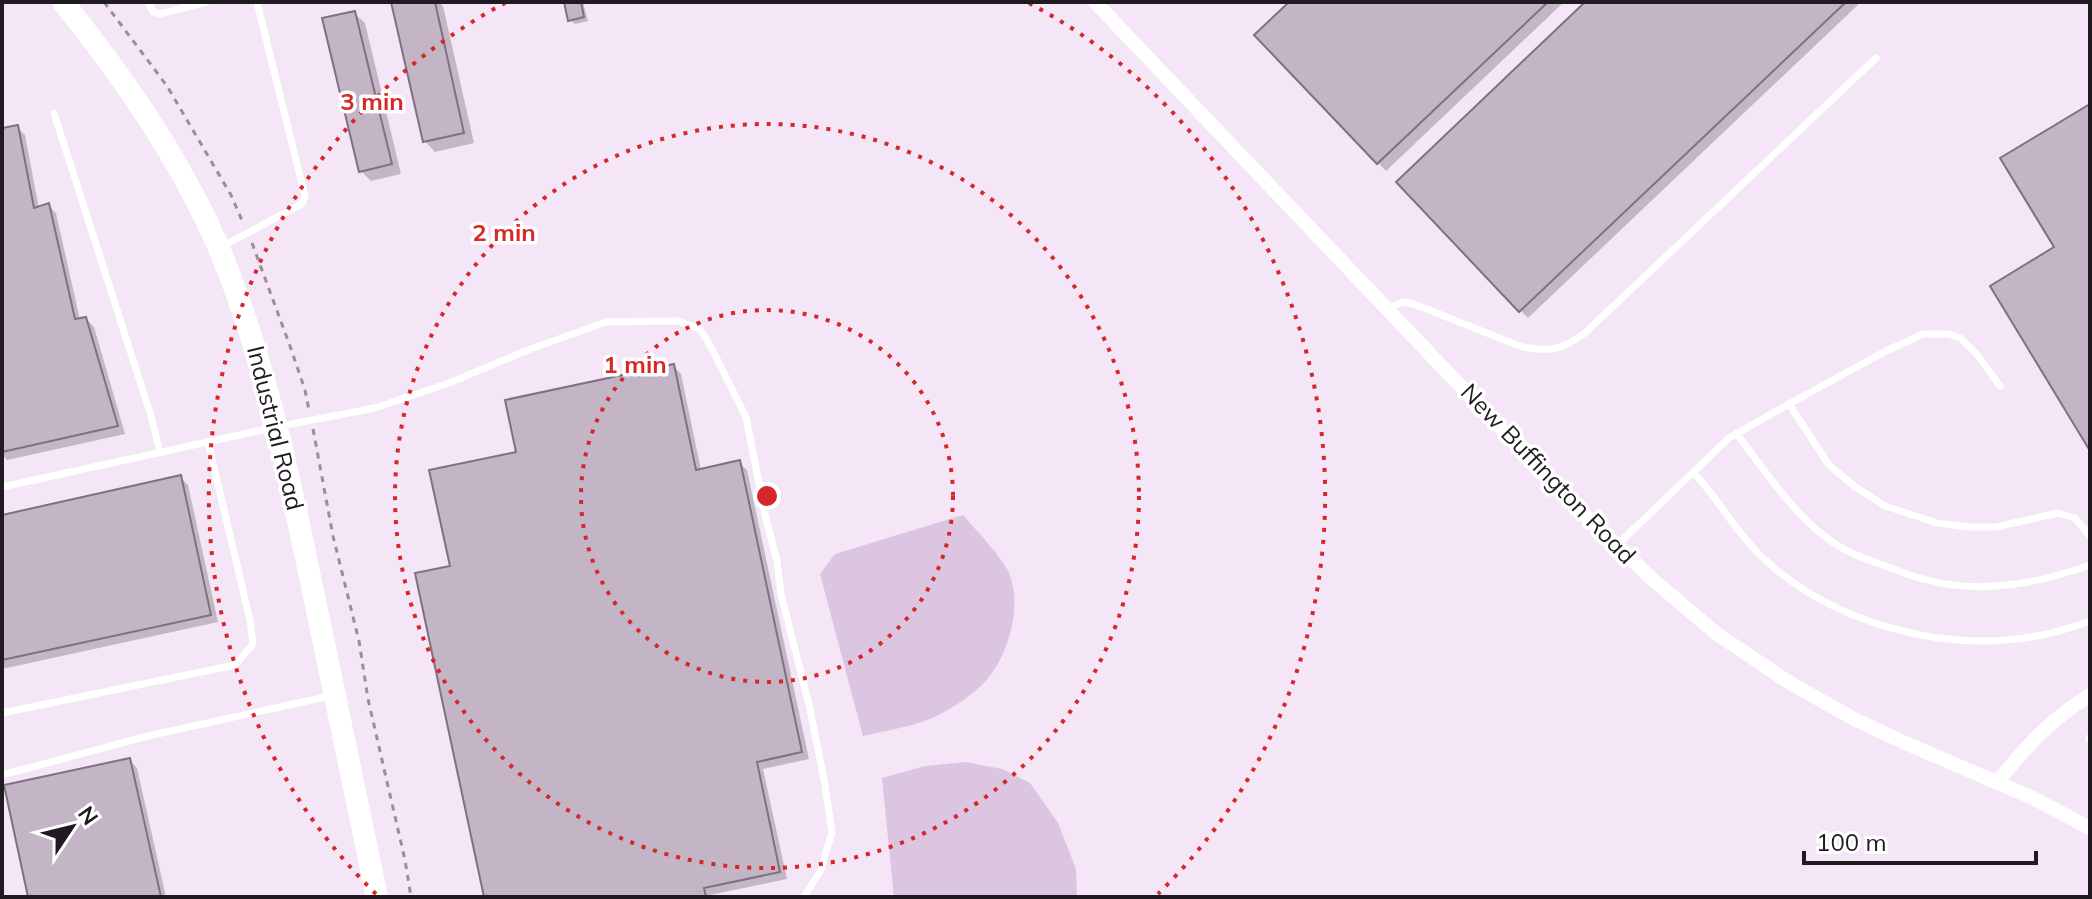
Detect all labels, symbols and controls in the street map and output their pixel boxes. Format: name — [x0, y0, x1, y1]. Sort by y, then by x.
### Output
text: 3 min — [340, 86, 404, 116]
text: 2 min — [472, 217, 536, 247]
street label: Industrial Road — [241, 342, 311, 513]
text: 1 min — [603, 349, 667, 379]
street label: New Buffington Road — [1455, 377, 1643, 570]
centre of rings — [753, 482, 781, 510]
north arrow — [32, 787, 112, 867]
text: N — [72, 801, 105, 830]
scale bar — [1804, 815, 2036, 865]
text: 100 m — [1816, 827, 1887, 857]

